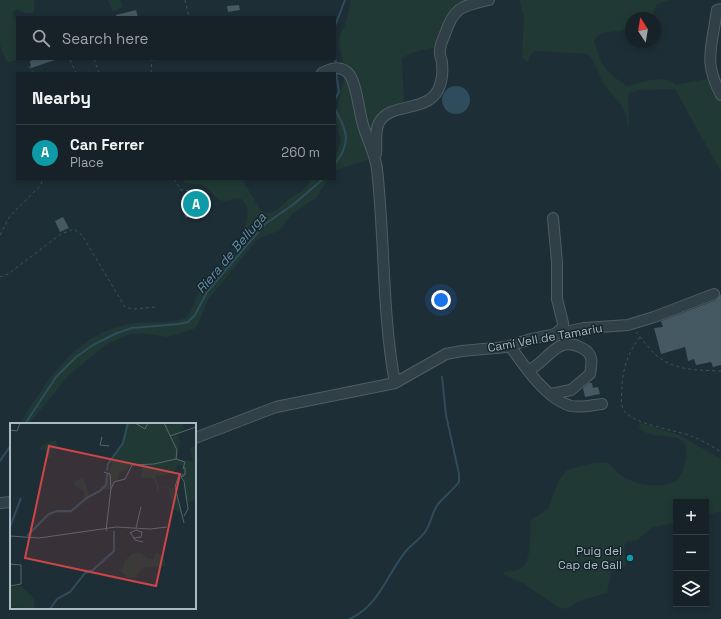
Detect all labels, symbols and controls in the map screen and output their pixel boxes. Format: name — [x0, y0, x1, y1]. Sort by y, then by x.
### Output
north arrow — [625, 12, 661, 48]
search box — [16, 16, 336, 60]
icon: search — [30, 27, 52, 49]
text: Search here — [62, 29, 148, 48]
text: Nearby — [32, 87, 91, 109]
text: Can Ferrer — [70, 135, 144, 154]
text: A — [41, 144, 49, 161]
text: 260 m — [281, 144, 320, 161]
text: Place — [70, 154, 104, 171]
pin: A — [183, 189, 209, 219]
water label: Riera de Belluga — [192, 209, 270, 297]
your location — [431, 290, 451, 310]
street label: Camí Vell de Tamariu — [486, 320, 604, 356]
inset map — [10, 423, 196, 609]
map controls — [673, 499, 709, 607]
button: + — [673, 499, 709, 535]
button: − — [673, 535, 709, 571]
place label: Puig del Cap de Gall — [558, 543, 622, 573]
marker: Puig del Cap de Gall — [625, 553, 635, 563]
button: layers — [673, 571, 709, 607]

